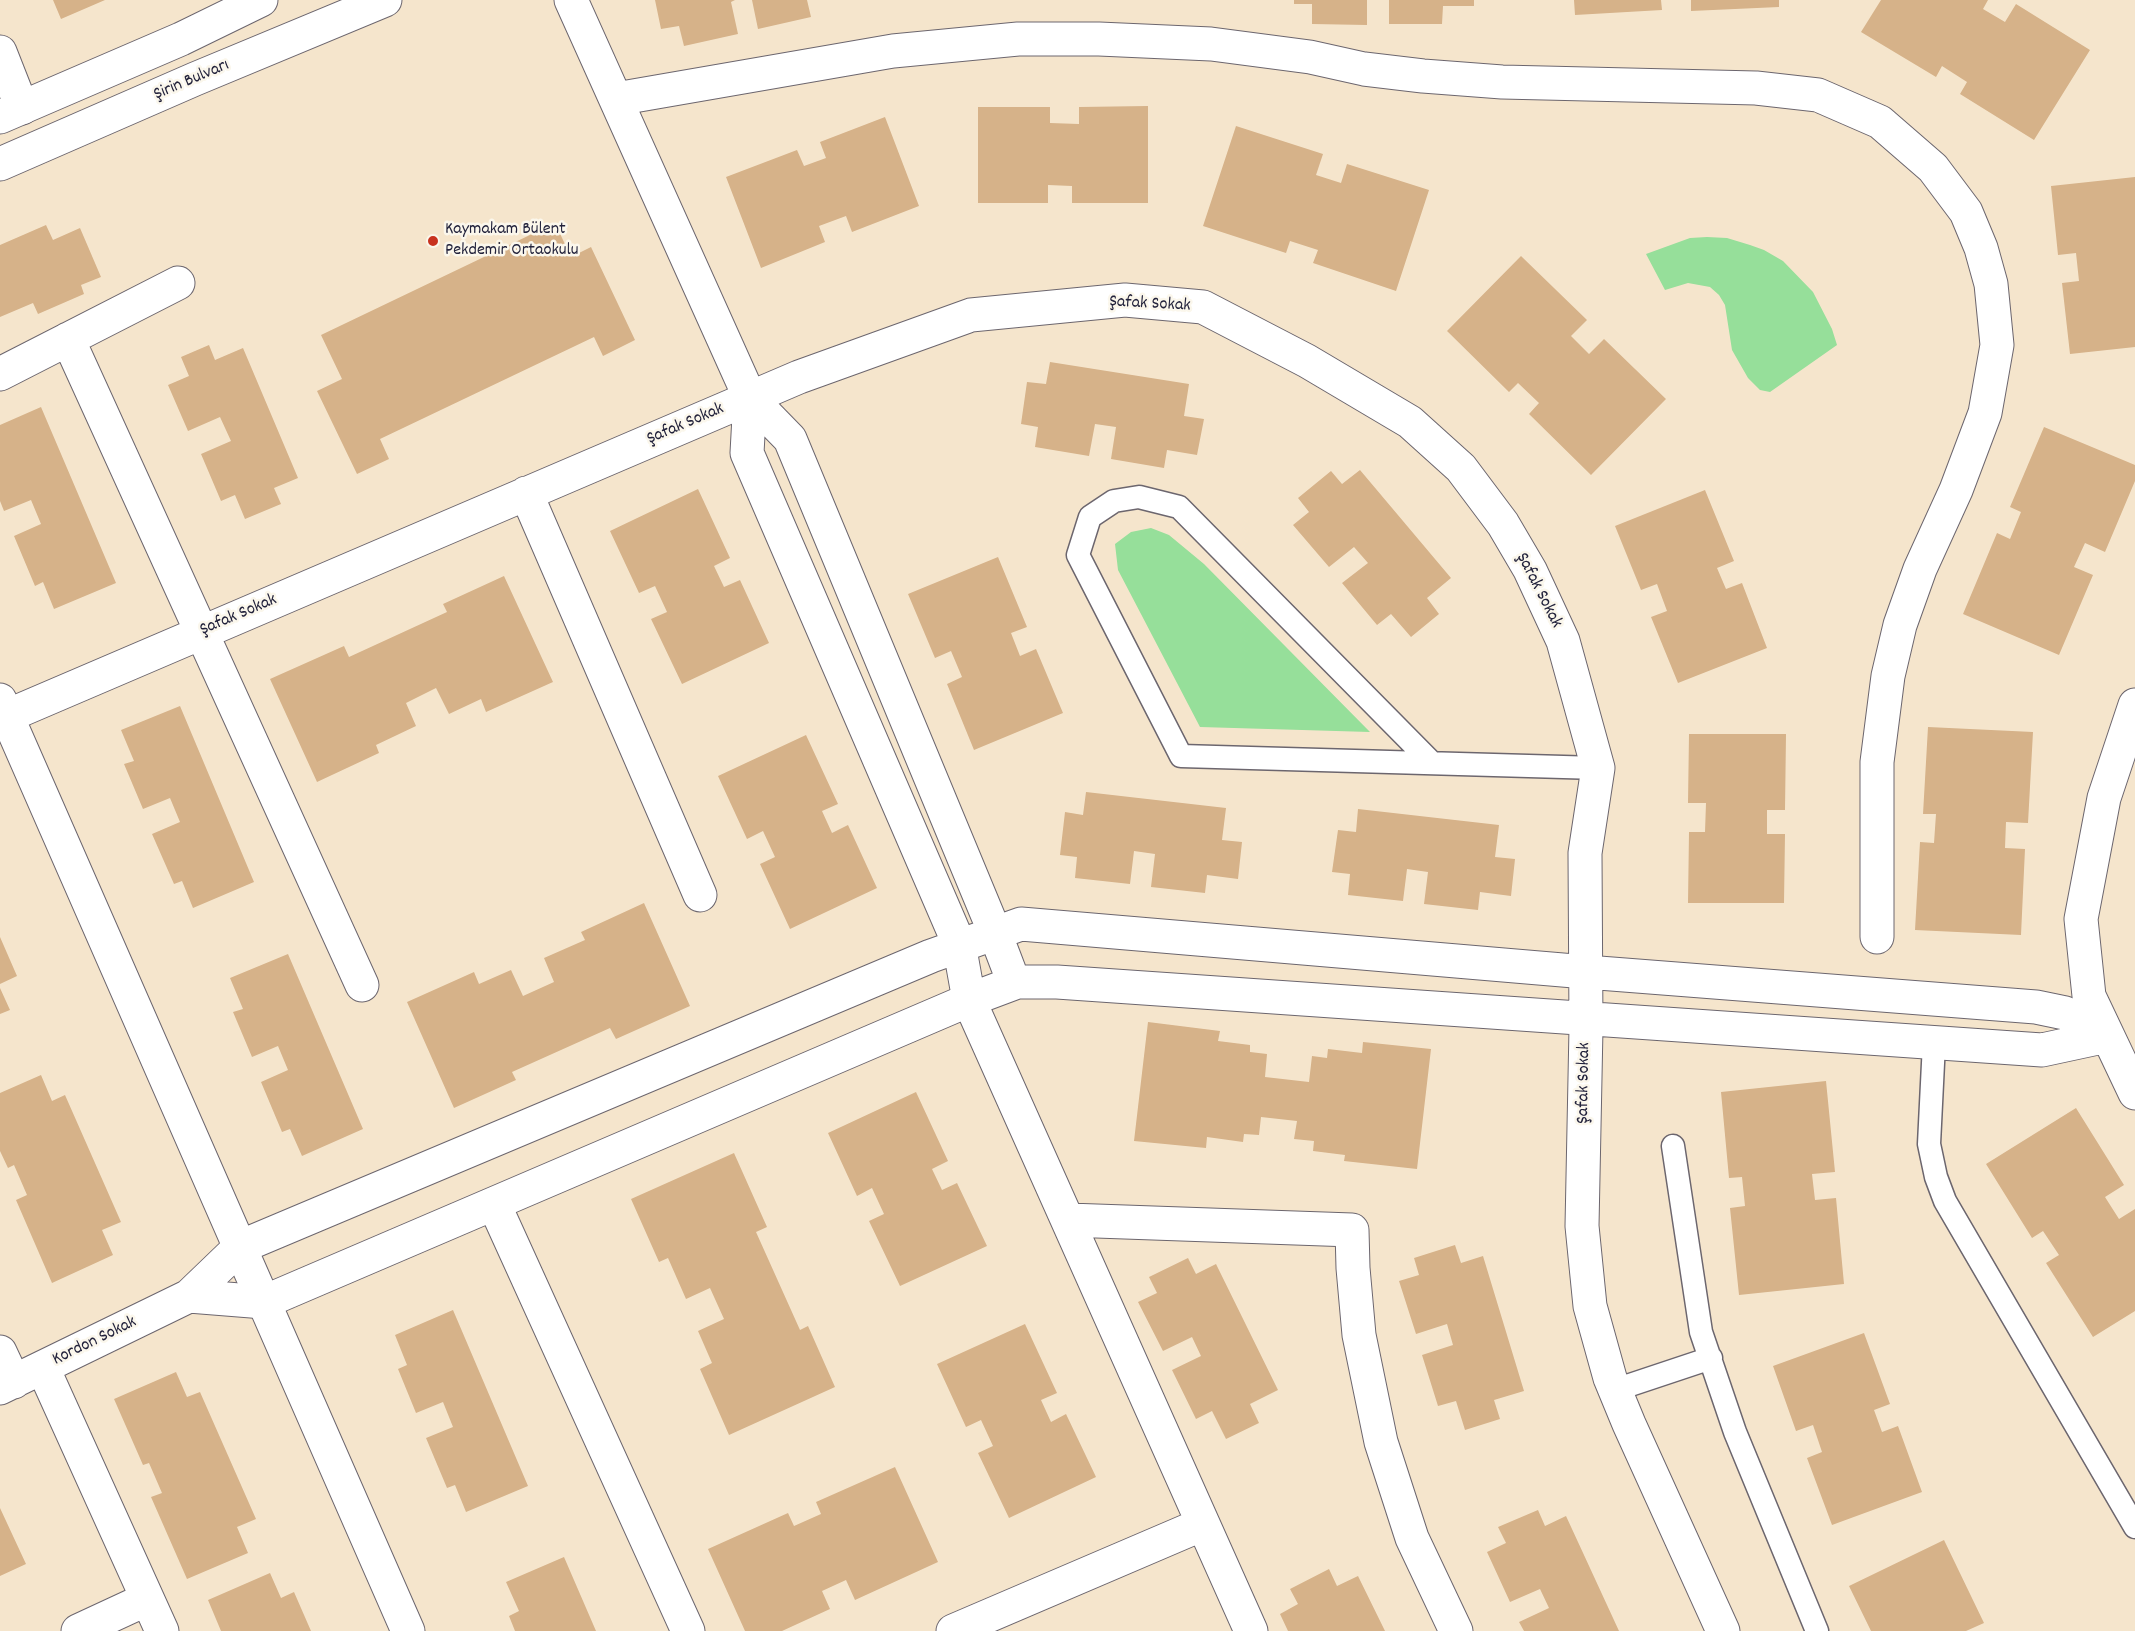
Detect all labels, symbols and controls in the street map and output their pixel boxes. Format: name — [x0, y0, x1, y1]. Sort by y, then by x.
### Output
street label: Şirin Bulvarı — [151, 56, 233, 106]
place label: Kaymakam Bülent Pekdemir Ortaokulu — [445, 220, 579, 262]
marker: Kaymakam Bülent Pekdemir Ortaokulu — [426, 234, 440, 248]
street label: Şafak Sokak — [1109, 292, 1191, 318]
street label: Şafak Sokak — [644, 399, 728, 451]
street label: Şafak Sokak — [1510, 550, 1566, 632]
street label: Şafak Sokak — [197, 590, 281, 642]
street label: Şafak Sokak — [1573, 1042, 1597, 1124]
street label: Kordon Sokak — [49, 1312, 141, 1372]

